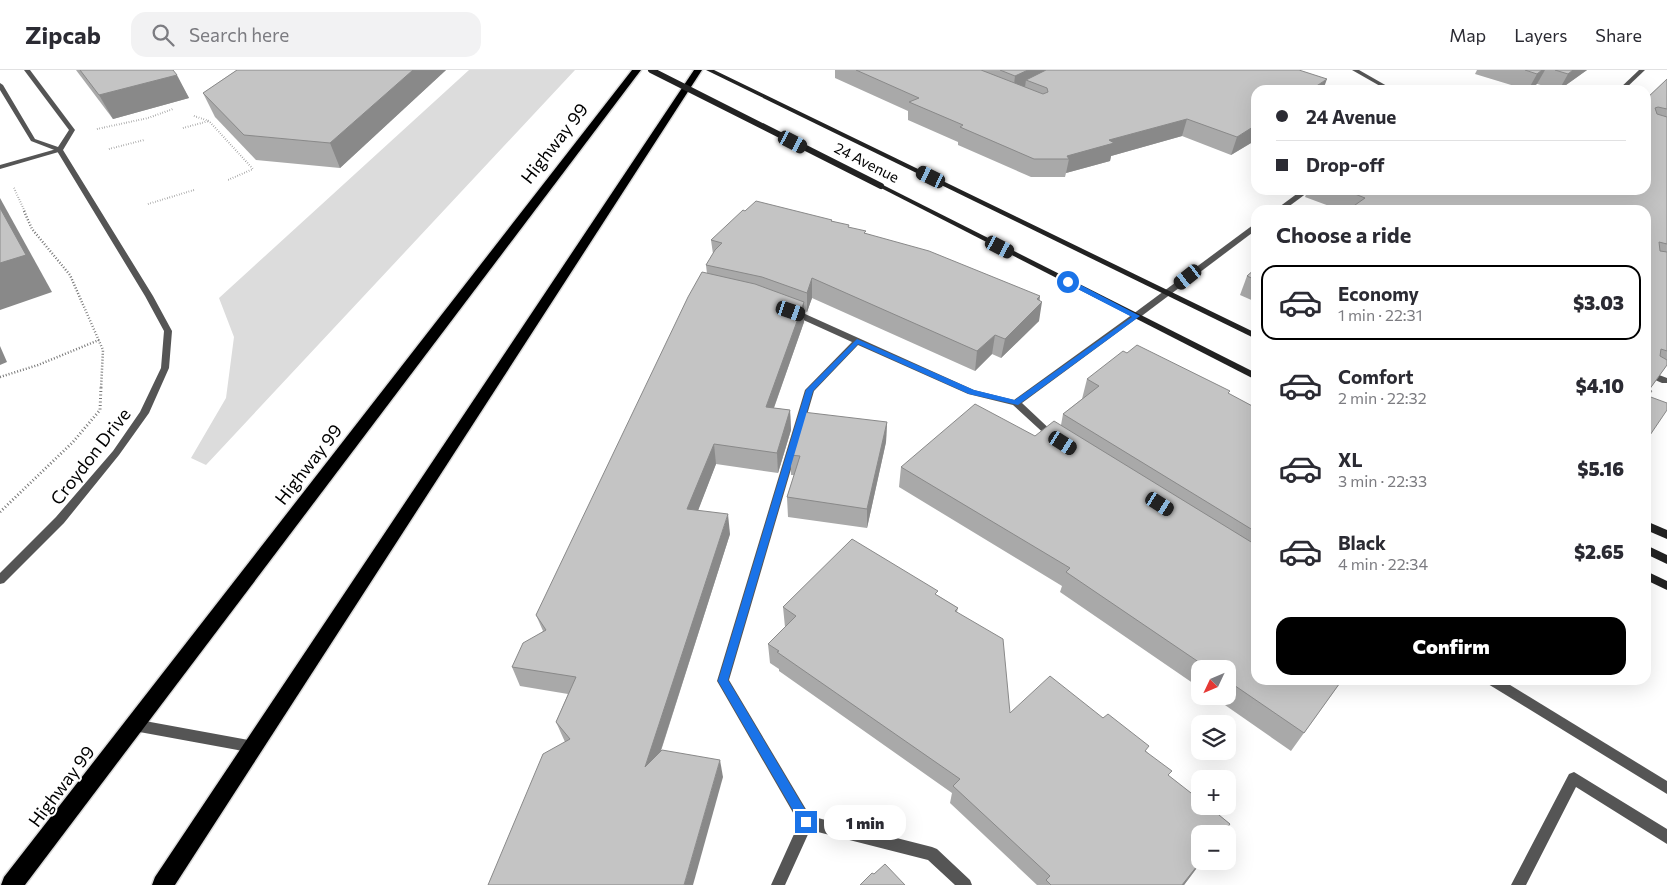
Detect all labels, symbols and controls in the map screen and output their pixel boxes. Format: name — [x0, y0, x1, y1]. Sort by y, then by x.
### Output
search box — [131, 12, 481, 57]
text: Zipcab — [25, 20, 101, 49]
icon: search — [149, 21, 177, 49]
text: Search here — [189, 23, 289, 46]
text: Map — [1449, 24, 1486, 46]
text: Layers — [1514, 24, 1567, 46]
text: Share — [1595, 24, 1642, 46]
street label: Highway 99 — [516, 98, 592, 188]
text: 24 Avenue — [1306, 105, 1396, 128]
car — [776, 129, 809, 155]
street label: 24 Avenue — [832, 138, 902, 186]
text: Drop-off — [1306, 153, 1385, 176]
car — [914, 164, 947, 190]
text: Choose a ride — [1276, 221, 1411, 248]
car — [983, 234, 1016, 260]
car — [1171, 262, 1204, 292]
route start — [1057, 271, 1079, 293]
icon: car — [1278, 280, 1323, 325]
text: Economy — [1338, 282, 1419, 305]
text: $3.03 — [1573, 291, 1624, 314]
car — [774, 299, 807, 323]
text: 1 min · 22:31 — [1338, 305, 1423, 324]
icon: car — [1278, 363, 1323, 408]
text: Comfort — [1338, 365, 1414, 388]
text: $4.10 — [1576, 374, 1624, 397]
text: 2 min · 22:32 — [1338, 388, 1427, 407]
street label: Croydon Drive — [45, 403, 135, 509]
street label: Highway 99 — [270, 419, 346, 509]
car — [1046, 429, 1079, 457]
icon: car — [1278, 446, 1323, 491]
text: XL — [1338, 448, 1363, 471]
text: $5.16 — [1577, 457, 1624, 480]
text: 3 min · 22:33 — [1338, 471, 1427, 490]
car — [1143, 490, 1176, 518]
icon: car — [1278, 529, 1323, 574]
text: Black — [1338, 531, 1386, 554]
text: $2.65 — [1574, 540, 1624, 563]
text: 4 min · 22:34 — [1338, 554, 1428, 573]
button: Confirm — [1276, 617, 1626, 675]
north arrow — [1191, 660, 1236, 705]
map controls — [1191, 660, 1236, 870]
button: layers — [1191, 715, 1236, 760]
street label: Highway 99 — [23, 741, 99, 831]
button: + — [1191, 770, 1236, 815]
callout: 1 min — [824, 804, 906, 840]
route end — [795, 811, 817, 833]
text: 1 min — [846, 813, 884, 832]
button: − — [1191, 825, 1236, 870]

